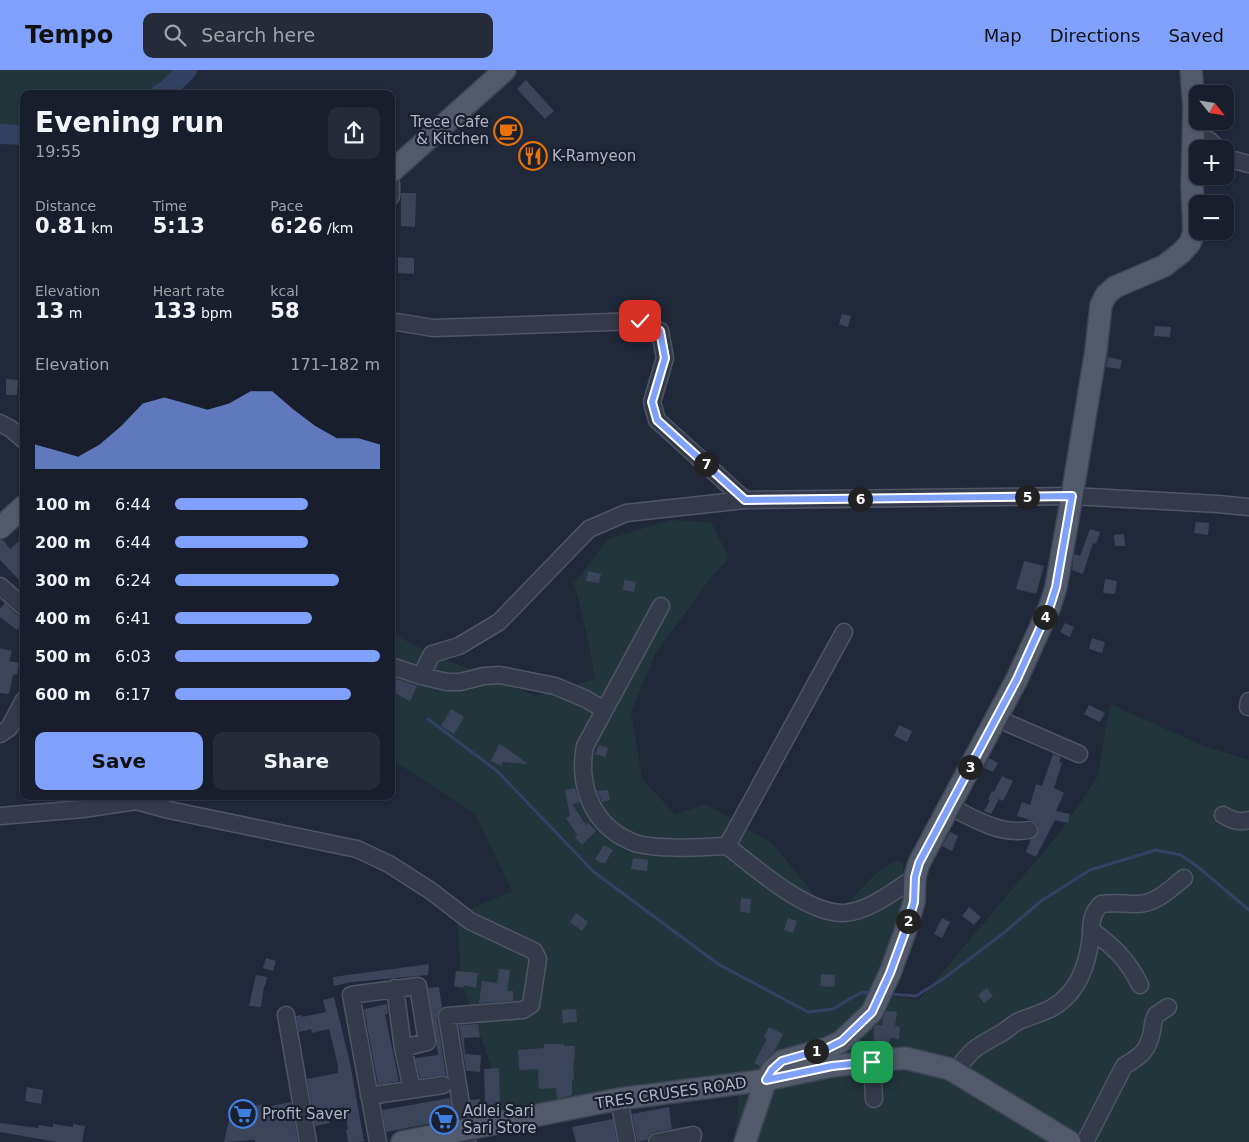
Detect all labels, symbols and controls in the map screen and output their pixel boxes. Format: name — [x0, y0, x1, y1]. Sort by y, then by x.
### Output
search box — [143, 13, 493, 58]
text: Tempo — [25, 21, 113, 49]
icon: search — [161, 21, 189, 49]
text: Search here — [201, 24, 315, 46]
text: Map — [984, 25, 1022, 46]
text: Directions — [1050, 25, 1140, 46]
text: Saved — [1168, 25, 1224, 46]
north arrow — [1189, 85, 1234, 130]
map controls — [1189, 85, 1234, 240]
text: Evening run — [35, 106, 224, 139]
button: share — [328, 107, 380, 159]
place label: Trece Cafe & Kitchen — [410, 113, 489, 148]
cafe icon: Trece Cafe & Kitchen — [493, 116, 523, 146]
button: + — [1189, 140, 1234, 185]
restaurant icon: K-Ramyeon — [518, 141, 548, 171]
text: 19:55 — [35, 142, 81, 161]
place label: K-Ramyeon — [552, 147, 636, 165]
button: − — [1189, 195, 1234, 240]
text: Distance — [35, 198, 96, 214]
text: Time — [153, 198, 187, 214]
text: Pace — [270, 198, 303, 214]
text: 0.81 — [35, 214, 87, 238]
text: 5:13 — [153, 214, 205, 238]
text: 6:26 — [270, 214, 323, 238]
text: km — [87, 220, 113, 236]
text: /km — [323, 220, 353, 236]
text: Elevation — [35, 283, 100, 299]
text: Heart rate — [153, 283, 225, 299]
text: kcal — [270, 283, 299, 299]
text: 13 — [35, 299, 64, 323]
text: 133 — [153, 299, 197, 323]
text: 58 — [270, 299, 300, 323]
pin — [619, 300, 661, 342]
text: m — [64, 305, 82, 321]
text: bpm — [197, 305, 232, 321]
icon: check — [626, 307, 654, 335]
text: Elevation — [35, 355, 109, 374]
text: 171–182 m — [290, 355, 380, 374]
pin: 7 — [694, 452, 718, 476]
text: 7 — [702, 456, 711, 472]
pin: 5 — [1014, 484, 1040, 510]
pin: 6 — [848, 486, 872, 512]
text: 5 — [1023, 489, 1032, 505]
text: 6 — [856, 491, 865, 507]
text: 100 m — [35, 495, 91, 514]
text: 6:44 — [115, 495, 151, 514]
text: 200 m — [35, 533, 91, 552]
text: 6:44 — [115, 533, 151, 552]
text: 300 m — [35, 571, 91, 590]
text: 6:24 — [115, 571, 151, 590]
pin: 4 — [1032, 604, 1058, 630]
text: 400 m — [35, 609, 91, 628]
text: 6:41 — [115, 609, 151, 628]
text: 4 — [1041, 609, 1050, 625]
text: 500 m — [35, 647, 91, 666]
text: 6:03 — [115, 647, 151, 666]
text: 600 m — [35, 685, 91, 704]
text: 6:17 — [115, 685, 151, 704]
button: Save — [35, 732, 203, 790]
button: Share — [213, 732, 380, 790]
pin: 3 — [958, 754, 982, 780]
text: 3 — [966, 759, 975, 775]
pin: 2 — [896, 908, 920, 934]
text: 2 — [904, 913, 913, 929]
pin: 1 — [804, 1038, 828, 1064]
pin — [851, 1041, 893, 1083]
text: 1 — [812, 1043, 821, 1059]
icon: arrive — [858, 1048, 886, 1076]
street label: TRES CRUSES ROAD — [593, 1073, 748, 1113]
supermarket icon: Profit Saver — [228, 1099, 258, 1129]
place label: Adlei Sari Sari Store — [463, 1102, 536, 1137]
place label: Profit Saver — [262, 1105, 350, 1123]
supermarket icon: Adlei Sari Sari Store — [429, 1105, 459, 1135]

